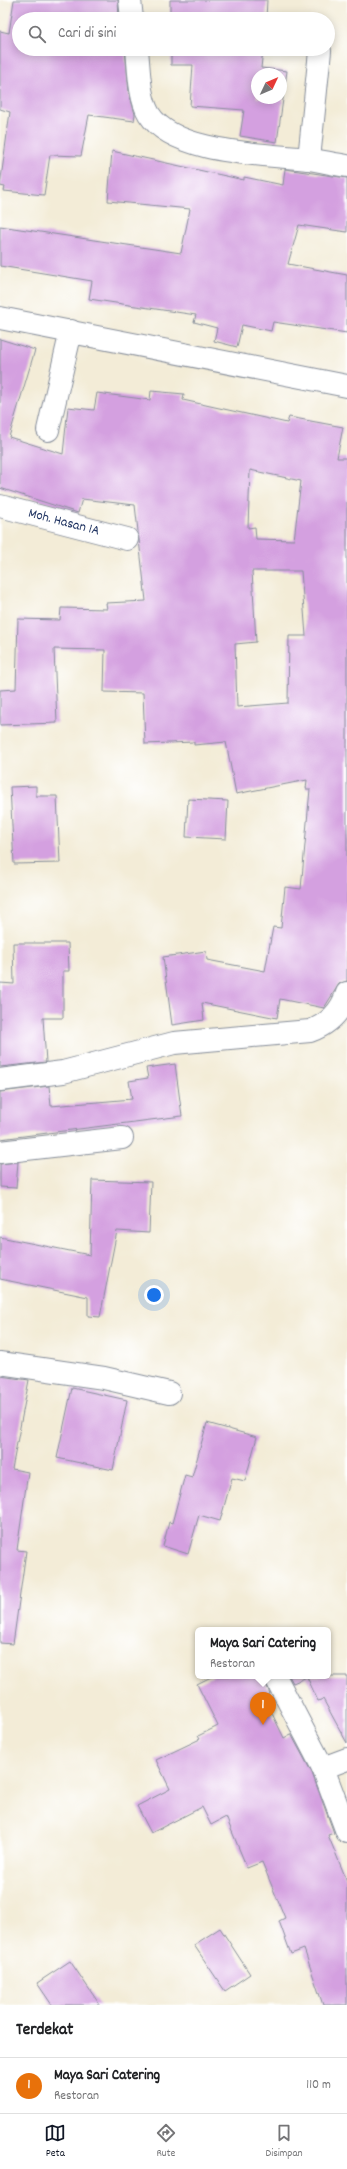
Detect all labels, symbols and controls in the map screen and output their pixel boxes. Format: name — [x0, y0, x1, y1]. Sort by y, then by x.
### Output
search box — [12, 12, 335, 56]
icon: search — [26, 23, 48, 45]
text: Cari di sini — [58, 23, 116, 45]
north arrow — [251, 68, 287, 104]
street label: Moh. Hasan 1A — [26, 504, 102, 542]
your location — [144, 1285, 164, 1305]
popup — [195, 1627, 331, 1679]
text: Maya Sari Catering — [210, 1633, 316, 1655]
text: Restoran — [210, 1655, 255, 1674]
pin: 1 — [250, 1692, 276, 1725]
text: Terdekat — [16, 2019, 73, 2043]
text: Maya Sari Catering — [54, 2065, 160, 2087]
text: 1 — [28, 2076, 30, 2095]
text: 110 m — [306, 2076, 331, 2095]
text: Restoran — [54, 2087, 99, 2106]
tab: Peta — [44, 2122, 66, 2162]
tab: Rute — [155, 2122, 177, 2162]
tab: Disimpan — [265, 2122, 303, 2162]

